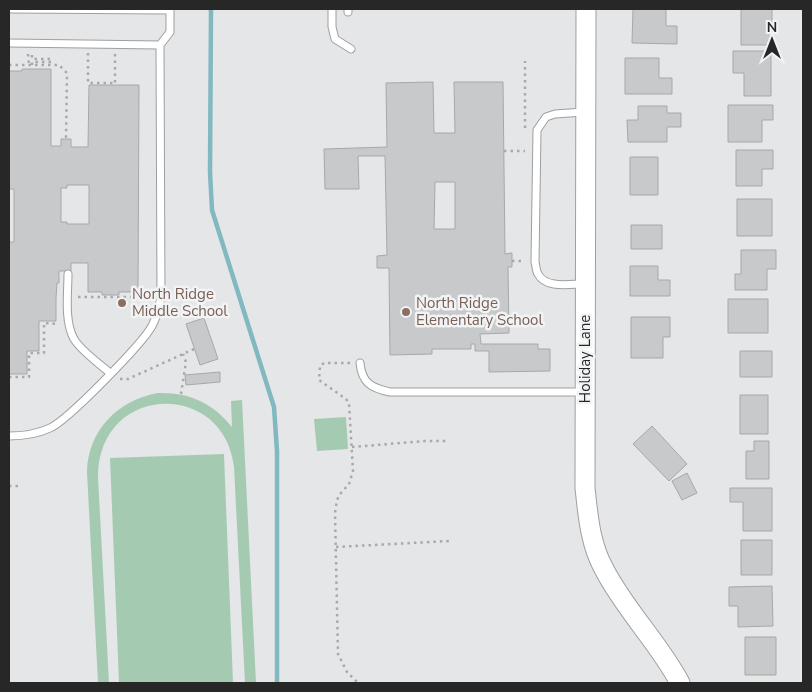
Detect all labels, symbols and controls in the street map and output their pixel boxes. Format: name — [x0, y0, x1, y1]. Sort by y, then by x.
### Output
north arrow — [747, 15, 797, 65]
text: N — [767, 18, 777, 37]
place label: North Ridge Middle School — [132, 284, 228, 321]
place label: North Ridge Elementary School — [416, 293, 543, 330]
marker: North Ridge Middle School — [116, 297, 128, 309]
marker: North Ridge Elementary School — [400, 306, 412, 318]
street label: Holiday Lane — [575, 315, 595, 403]

